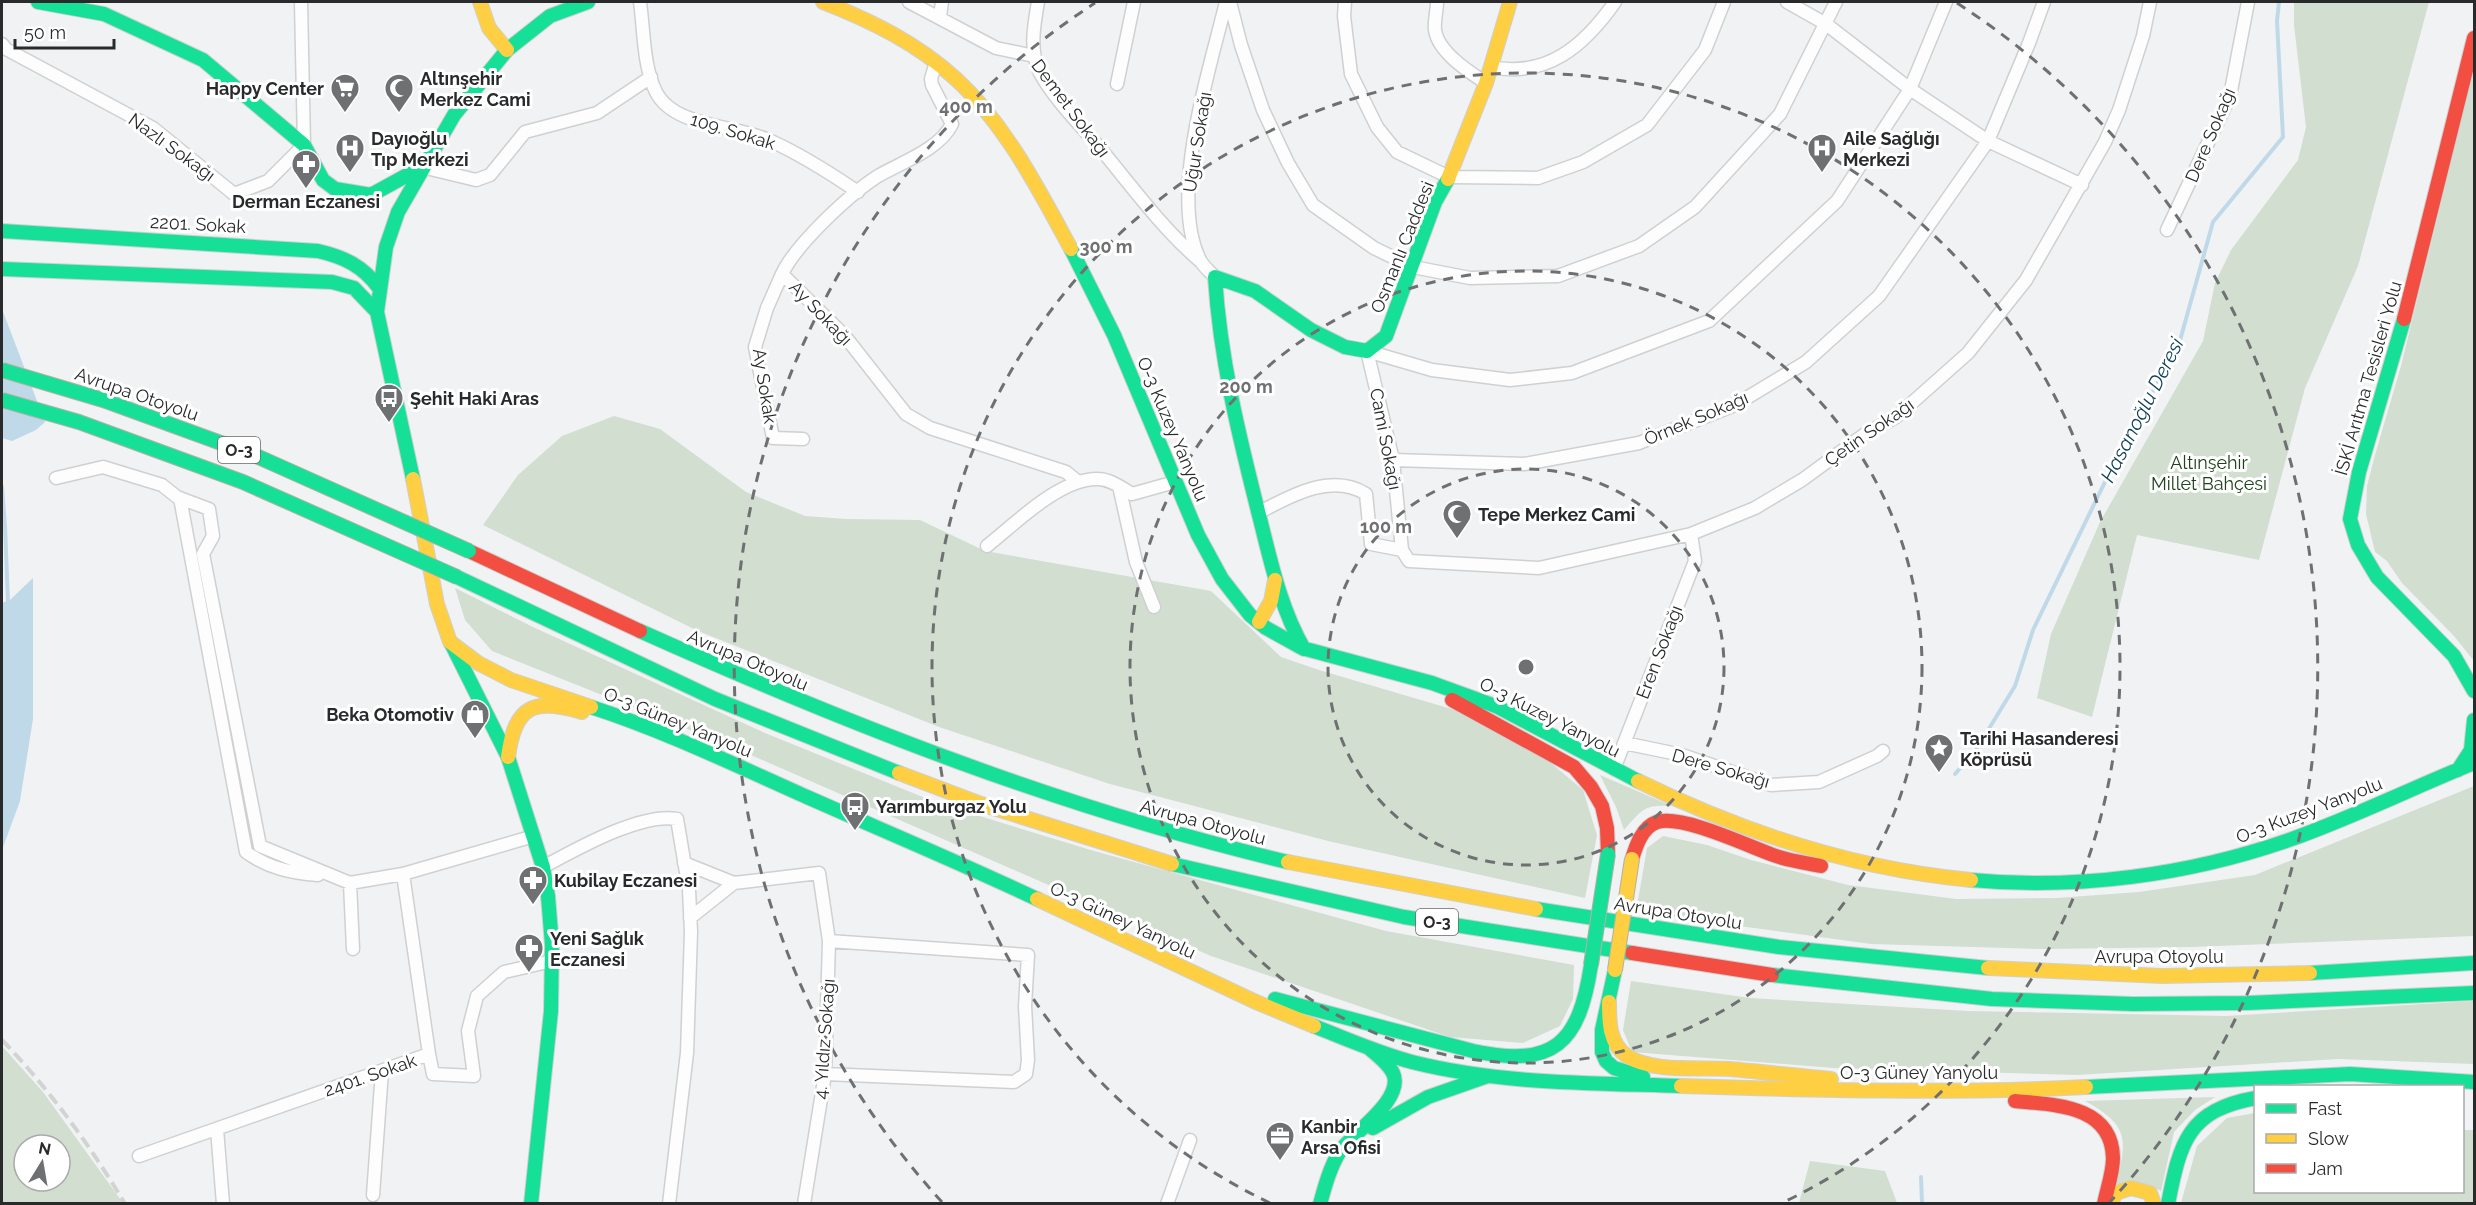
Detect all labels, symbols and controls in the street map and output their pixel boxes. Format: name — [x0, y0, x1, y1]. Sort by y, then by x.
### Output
scale bar — [15, 12, 114, 50]
text: 50 m — [24, 22, 66, 43]
street label: Demet Sokağı — [1027, 55, 1115, 161]
place label: Altınşehir Merkez Cami — [420, 68, 531, 110]
supermarket icon: Happy Center — [329, 72, 361, 114]
mosque icon: Altınşehir Merkez Cami — [383, 72, 415, 114]
place label: Happy Center — [206, 78, 324, 99]
street label: Dere Sokağı — [2181, 85, 2239, 185]
street label: Uğur Sokağı — [1179, 90, 1215, 194]
text: 400 m — [939, 96, 993, 117]
street label: 109. Sokak — [688, 108, 778, 154]
street label: Nazlı Sokağı — [125, 109, 219, 185]
place label: Dayıoğlu Tıp Merkezi — [371, 128, 468, 170]
place label: Aile Sağlığı Merkezi — [1843, 128, 1940, 170]
hospital icon: Dayıoğlu Tıp Merkezi — [334, 132, 366, 174]
hospital icon: Aile Sağlığı Merkezi — [1806, 132, 1838, 174]
pharmacy icon: Derman Eczanesi — [290, 148, 322, 190]
street label: Osmanlı Caddesi — [1366, 178, 1438, 316]
place label: Derman Eczanesi — [232, 191, 380, 212]
street label: 2201. Sokak — [150, 211, 247, 237]
text: 300 m — [1079, 236, 1133, 257]
street label: Ay Sokağı — [785, 276, 857, 350]
street label: İSKİ Arıtma Tesisleri Yolu — [2330, 278, 2406, 478]
water label: Hasanoğlu Deresi — [2095, 333, 2189, 486]
street label: Ay Sokak — [749, 347, 781, 426]
street label: O-3 Kuzey Yanyolu — [1133, 354, 1213, 504]
street label: Avrupa Otoyolu — [73, 363, 201, 425]
text: 200 m — [1219, 376, 1273, 397]
bus stop icon: Şehit Haki Aras — [373, 382, 405, 424]
street label: Cami Sokağı — [1366, 386, 1406, 492]
street label: Örnek Sokağı — [1641, 387, 1751, 449]
place label: Şehit Haki Aras — [410, 388, 539, 409]
street label: Çetin Sokağı — [1820, 394, 1918, 470]
road number: O-3 — [218, 437, 260, 463]
park label: Altınşehir Millet Bahçesi — [2151, 452, 2267, 494]
mosque icon: Tepe Merkez Cami — [1441, 498, 1473, 540]
place label: Tepe Merkez Cami — [1478, 504, 1635, 525]
text: 100 m — [1360, 516, 1412, 537]
street label: Eren Sokağı — [1632, 602, 1686, 702]
street label: Avrupa Otoyolu — [684, 625, 812, 695]
centre of rings — [1516, 657, 1536, 677]
street label: O-3 Kuzey Yanyolu — [1476, 673, 1624, 761]
street label: O-3 Güney Yanyolu — [601, 683, 755, 761]
shop icon: Beka Otomotiv — [459, 698, 491, 740]
place label: Beka Otomotiv — [326, 704, 454, 725]
place label: Tarihi Hasanderesi Köprüsü — [1960, 728, 2119, 770]
place icon: Tarihi Hasanderesi Köprüsü — [1923, 732, 1955, 774]
street label: Dere Sokağı — [1670, 744, 1772, 792]
street label: O-3 Kuzey Yanyolu — [2233, 772, 2385, 848]
bus stop icon: Yarımburgaz Yolu — [839, 790, 871, 832]
street label: Avrupa Otoyolu — [1138, 795, 1268, 849]
place label: Yarımburgaz Yolu — [876, 796, 1027, 817]
pharmacy icon: Kubilay Eczanesi — [517, 864, 549, 906]
place label: Kubilay Eczanesi — [554, 870, 697, 891]
street label: O-3 Güney Yanyolu — [1047, 877, 1199, 963]
street label: Avrupa Otoyolu — [1613, 893, 1743, 933]
road number: O-3 — [1416, 909, 1458, 935]
place label: Yeni Sağlık Eczanesi — [550, 928, 645, 970]
pharmacy icon: Yeni Sağlık Eczanesi — [513, 932, 545, 974]
street label: Avrupa Otoyolu — [2094, 946, 2224, 967]
street label: 4. Yıldız Sokağı — [809, 978, 839, 1100]
street label: 2401. Sokak — [321, 1049, 419, 1101]
street label: O-3 Güney Yanyolu — [1840, 1062, 1998, 1083]
legend — [2254, 1085, 2464, 1193]
text: Fast — [2308, 1098, 2342, 1119]
place label: Kanbir Arsa Ofisi — [1301, 1116, 1381, 1158]
office icon: Kanbir Arsa Ofisi — [1264, 1120, 1296, 1162]
text: Slow — [2308, 1128, 2349, 1149]
north arrow — [12, 1133, 72, 1193]
text: N — [37, 1138, 53, 1159]
text: Jam — [2308, 1158, 2343, 1179]

